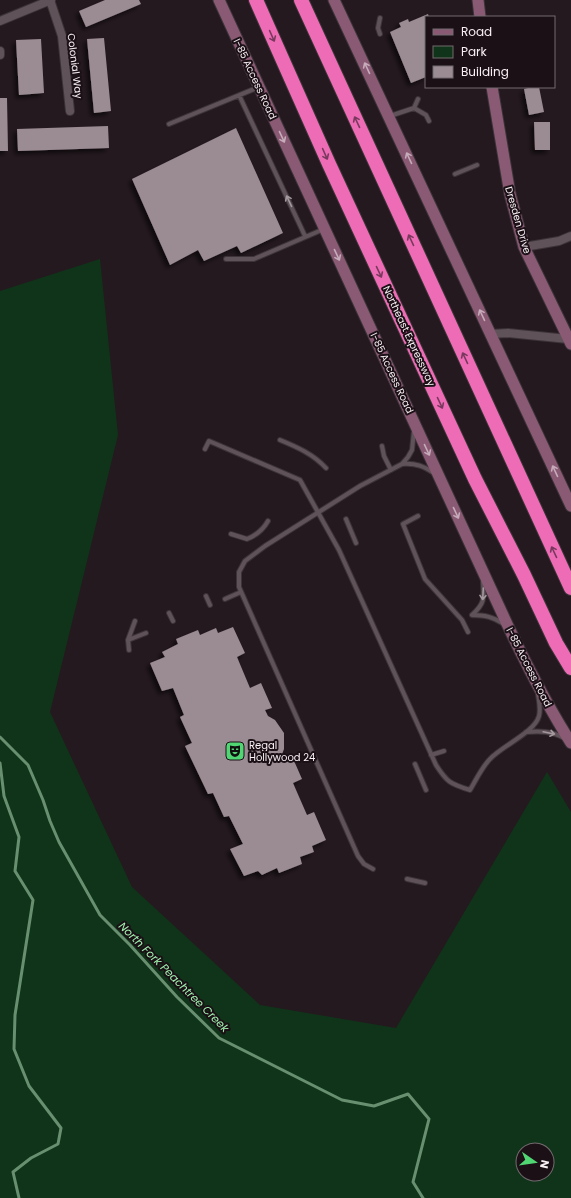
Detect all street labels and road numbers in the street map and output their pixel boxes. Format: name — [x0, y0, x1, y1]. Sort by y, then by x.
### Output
street label: Colonial Way — [64, 32, 87, 100]
street label: I-85 Access Road — [230, 36, 280, 122]
street label: Dresden Drive — [501, 185, 535, 255]
street label: Northeast Expressway — [379, 283, 439, 389]
street label: I-85 Access Road — [367, 330, 417, 416]
street label: I-85 Access Road — [502, 625, 556, 709]

